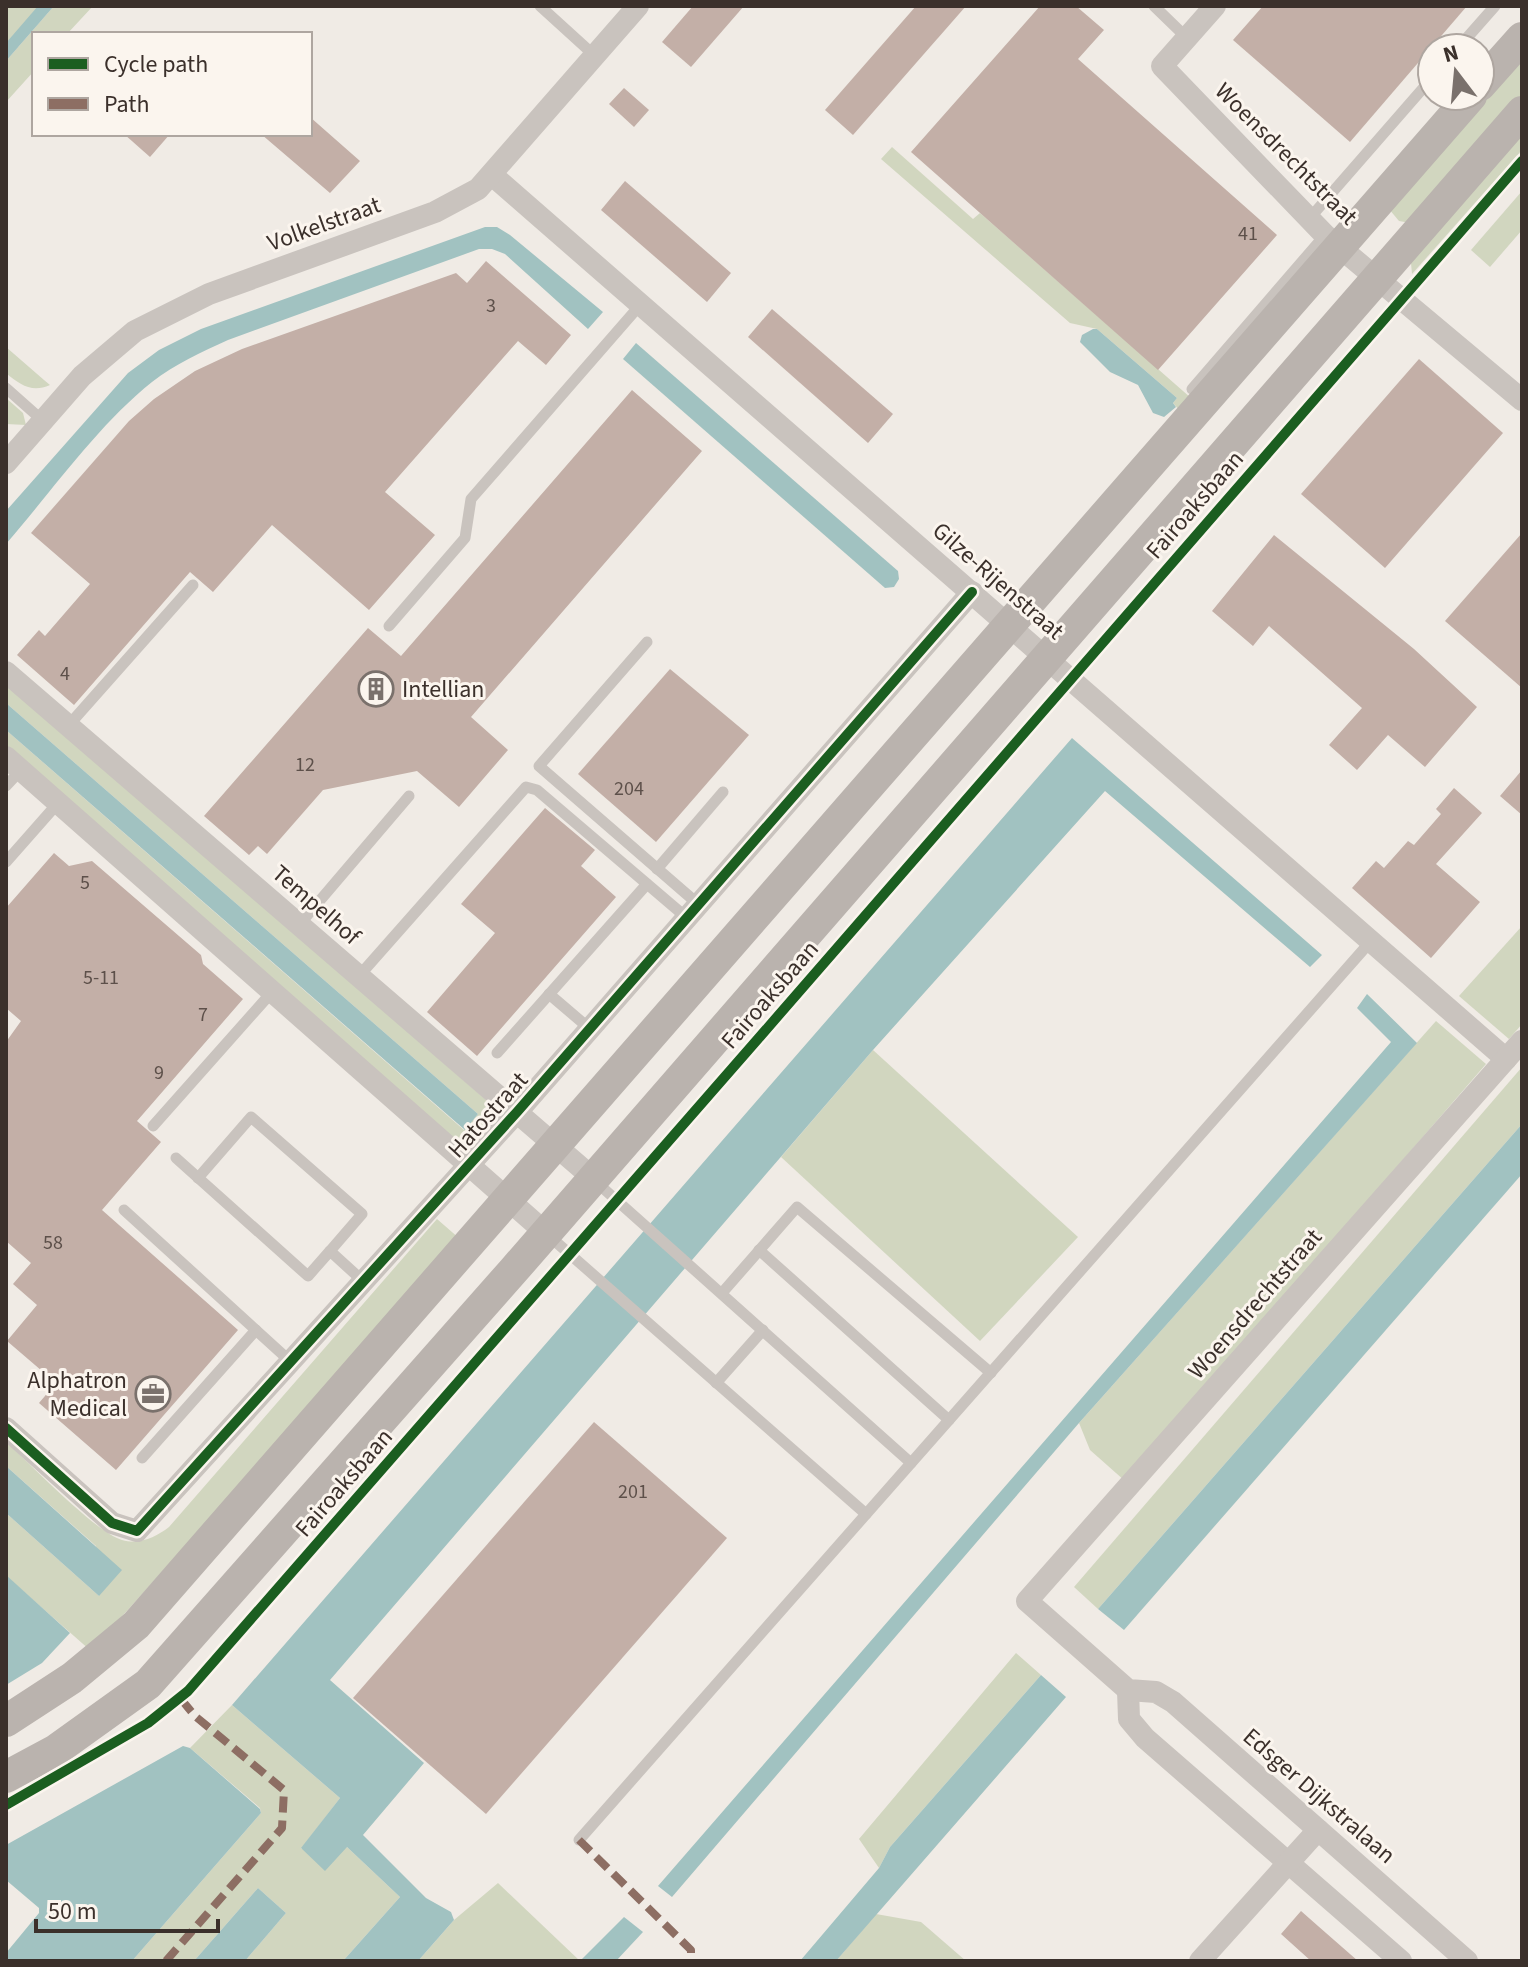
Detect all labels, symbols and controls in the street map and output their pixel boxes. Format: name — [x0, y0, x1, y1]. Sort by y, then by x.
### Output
legend — [32, 32, 312, 136]
north arrow — [1416, 32, 1496, 112]
text: N — [1439, 36, 1462, 71]
text: Cycle path — [104, 47, 208, 82]
street label: Woensdrechtstraat — [1207, 75, 1365, 233]
text: Path — [104, 87, 150, 122]
street label: Volkelstraat — [263, 187, 385, 261]
house number: 41 — [1238, 220, 1258, 248]
house number: 3 — [486, 292, 496, 320]
street label: Fairoaksbaan — [1138, 443, 1252, 567]
street label: Gilze-Rijenstraat — [925, 514, 1071, 648]
house number: 4 — [60, 660, 70, 688]
building icon: Intellian — [357, 670, 395, 708]
place label: Intellian — [402, 672, 485, 707]
house number: 12 — [295, 751, 315, 779]
house number: 204 — [614, 775, 644, 803]
street label: Tempelhof — [264, 857, 369, 954]
house number: 5 — [80, 869, 90, 897]
street label: Fairoaksbaan — [713, 933, 827, 1057]
house number: 5-11 — [83, 964, 119, 992]
house number: 7 — [198, 1001, 208, 1029]
house number: 9 — [154, 1059, 164, 1087]
street label: Hatostraat — [440, 1064, 536, 1166]
street label: Woensdrechtstraat — [1180, 1221, 1330, 1387]
house number: 58 — [43, 1229, 63, 1257]
place label: Alphatron Medical — [27, 1363, 127, 1426]
office icon: Alphatron Medical — [134, 1375, 172, 1413]
street label: Fairoaksbaan — [287, 1421, 401, 1545]
house number: 201 — [618, 1478, 648, 1506]
street label: Edsger Dijkstralaan — [1235, 1720, 1403, 1872]
scale bar — [36, 1883, 218, 1933]
text: 50 m — [48, 1894, 97, 1929]

